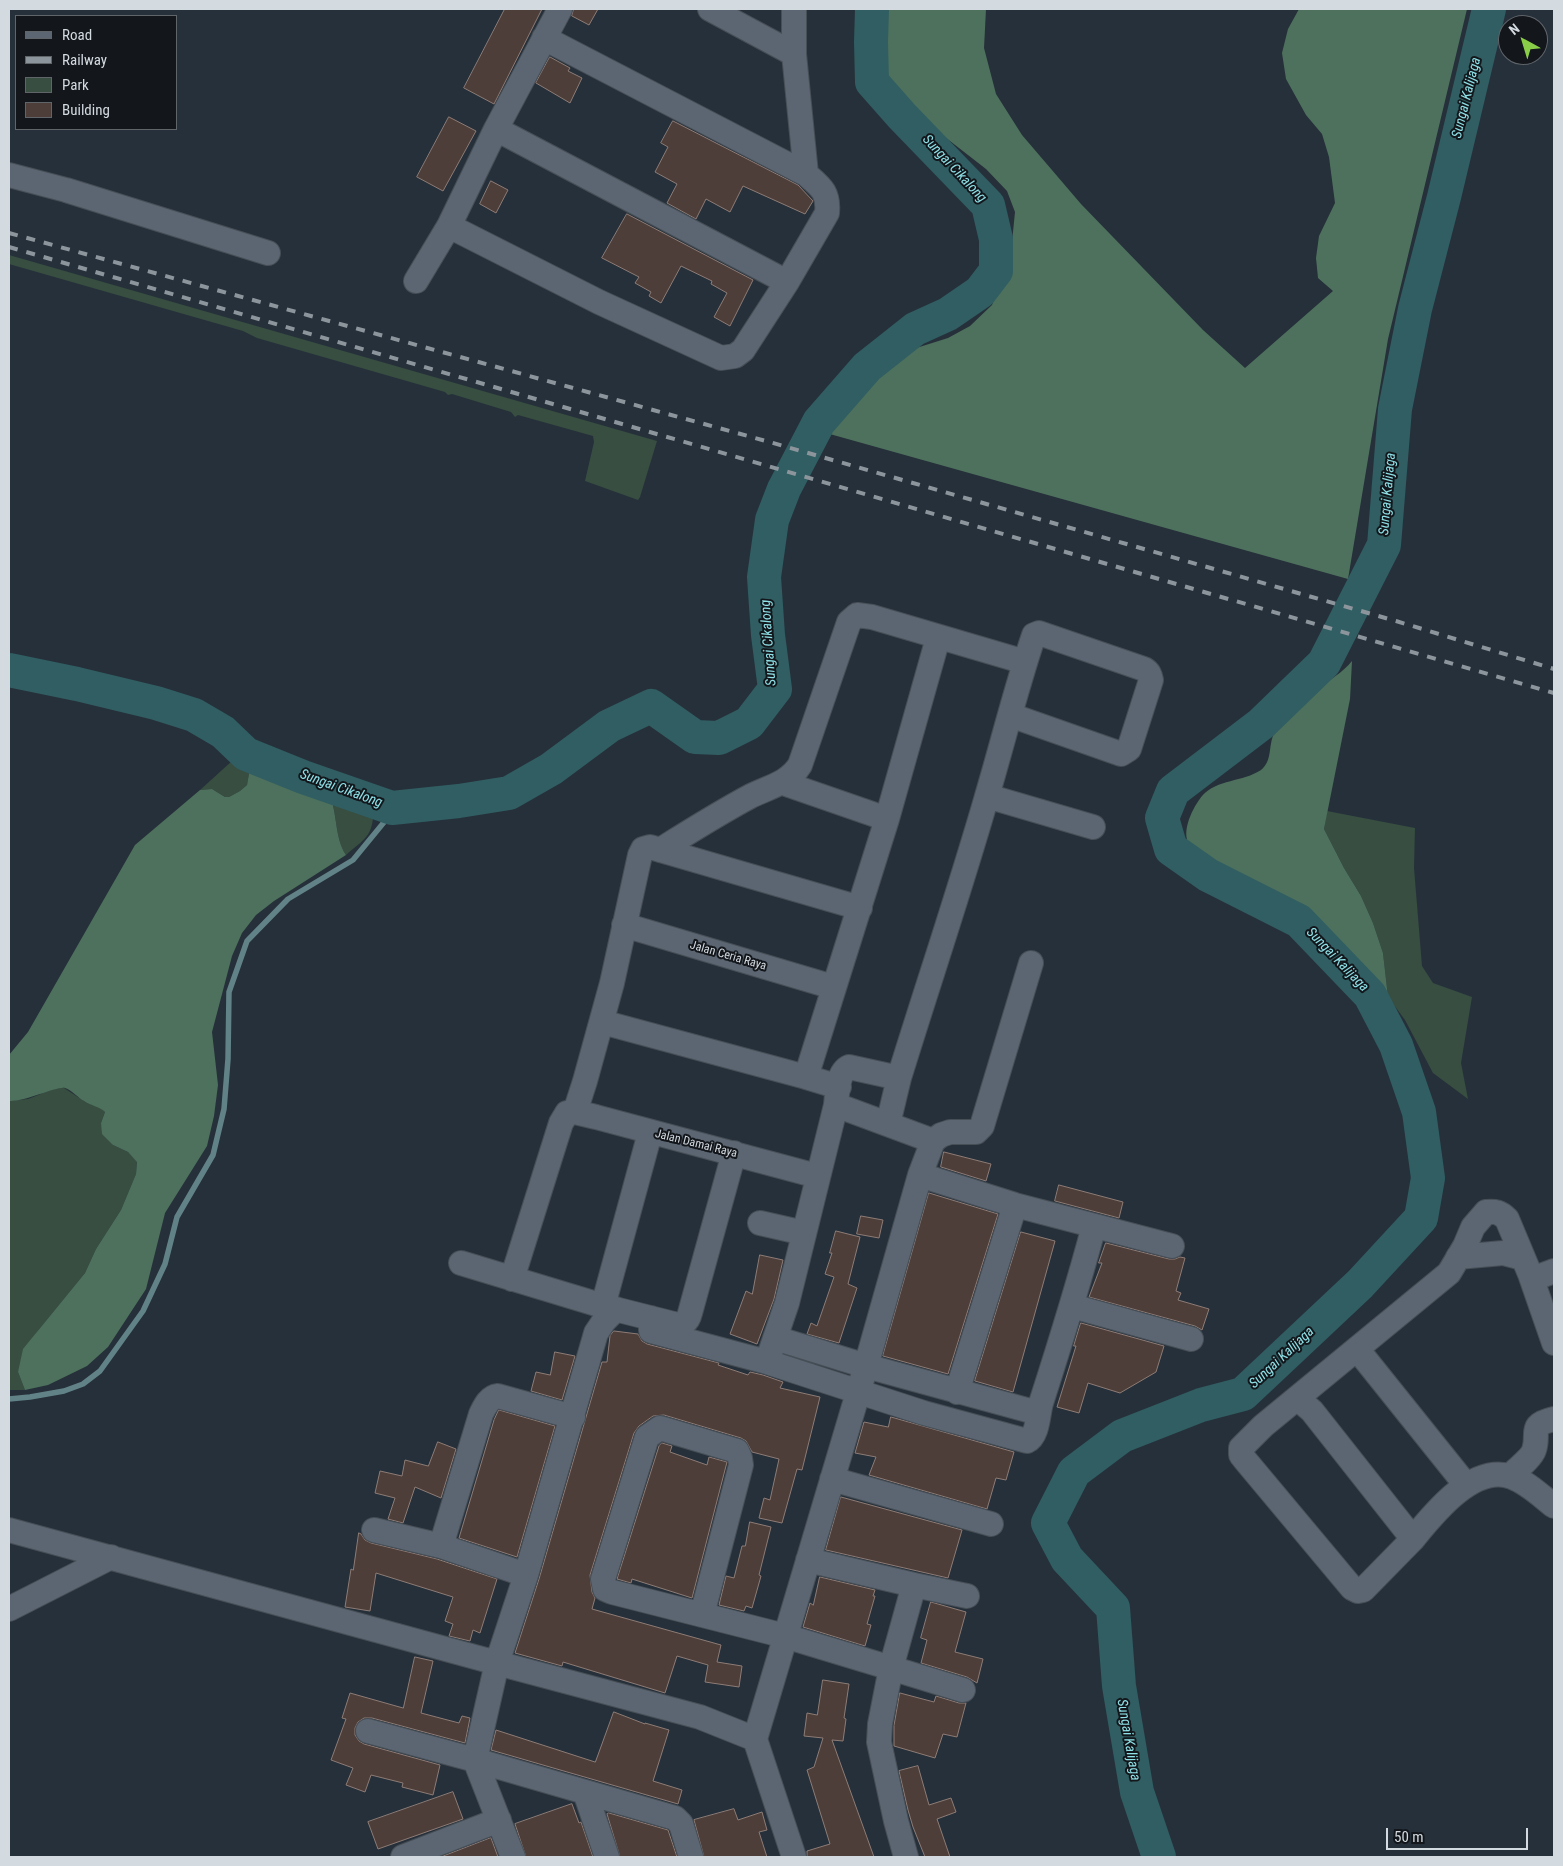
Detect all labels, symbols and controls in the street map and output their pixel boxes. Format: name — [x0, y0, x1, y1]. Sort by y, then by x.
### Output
legend — [15, 15, 178, 130]
north arrow — [1498, 15, 1548, 65]
text: N — [1506, 20, 1523, 38]
text: Road — [62, 26, 92, 44]
text: Railway — [62, 51, 107, 69]
water label: Sungai Kalijaga — [1449, 56, 1485, 140]
text: Park — [62, 76, 89, 94]
text: Building — [62, 101, 110, 119]
water label: Sungai Cikalong — [918, 132, 990, 206]
water label: Sungai Kalijaga — [1376, 452, 1400, 536]
water label: Sungai Cikalong — [758, 599, 780, 687]
water label: Sungai Cikalong — [298, 766, 384, 812]
water label: Sungai Kalijaga — [1302, 924, 1372, 996]
street label: Jalan Ceria Raya — [688, 938, 768, 974]
street label: Jalan Damai Raya — [653, 1127, 739, 1161]
water label: Sungai Kalijaga — [1246, 1324, 1318, 1392]
water label: Sungai Kalijaga — [1113, 1698, 1143, 1782]
scale bar — [1388, 1818, 1530, 1850]
text: 50 m — [1394, 1828, 1424, 1846]

